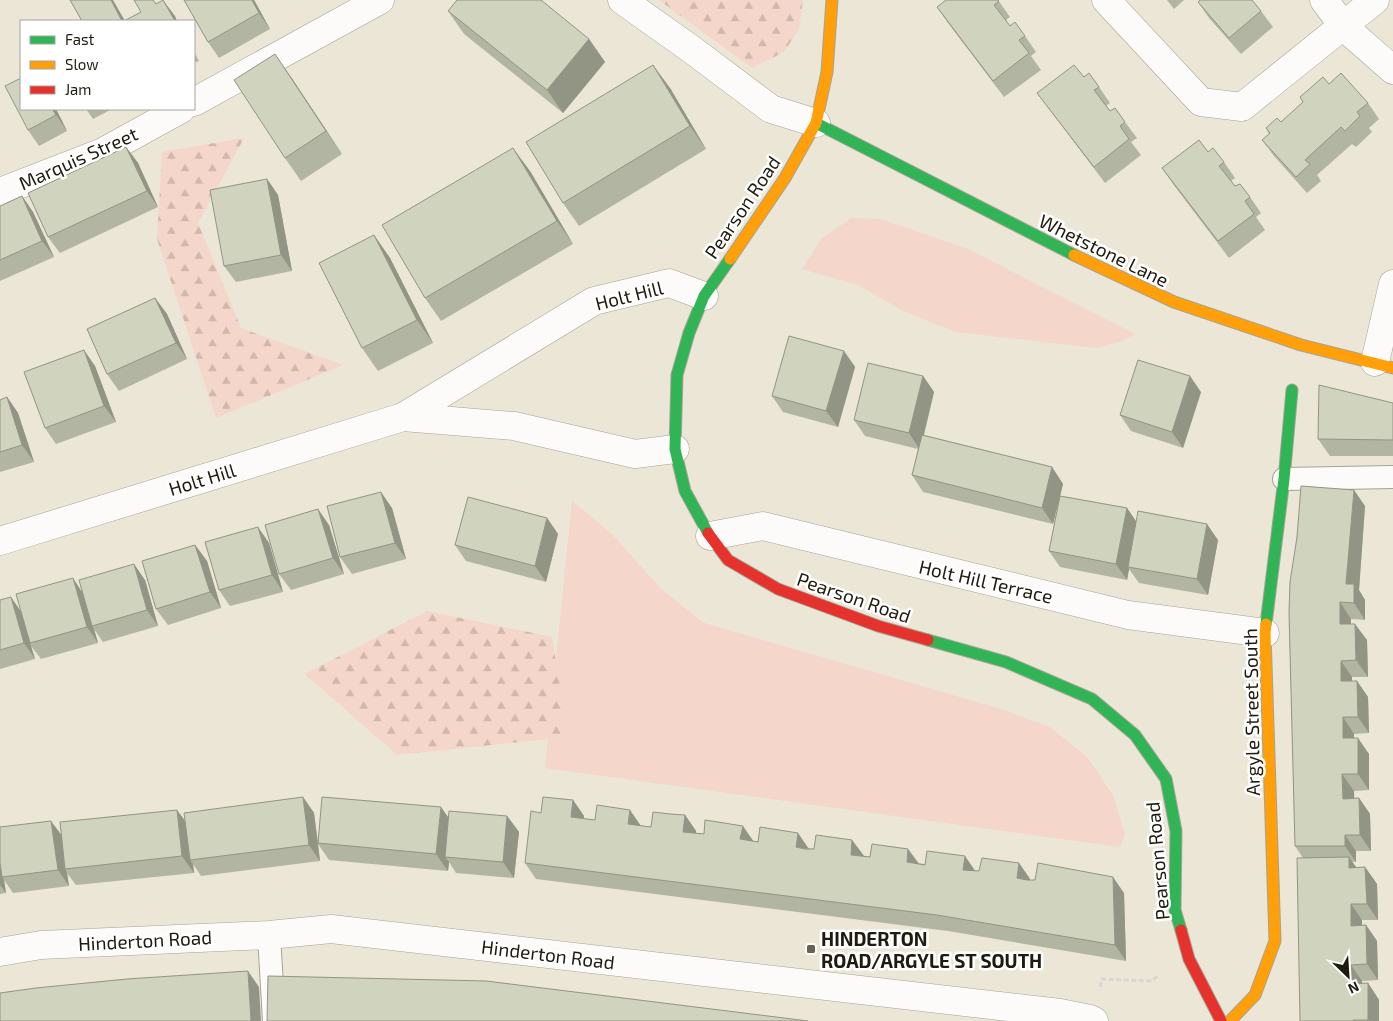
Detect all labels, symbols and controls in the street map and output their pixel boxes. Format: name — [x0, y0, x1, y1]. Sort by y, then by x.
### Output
legend — [20, 20, 195, 110]
text: Fast — [65, 30, 95, 48]
text: Slow — [65, 55, 99, 73]
text: Jam — [65, 80, 91, 98]
street label: Marquis Street — [15, 122, 141, 194]
street label: Pearson Road — [699, 151, 785, 263]
street label: Whetstone Lane — [1036, 209, 1172, 291]
street label: Holt Hill — [593, 275, 666, 315]
street label: Holt Hill — [166, 458, 239, 500]
street label: Holt Hill Terrace — [917, 554, 1055, 608]
street label: Pearson Road — [794, 567, 914, 627]
street label: Argyle Street South — [1238, 628, 1264, 796]
street label: Pearson Road — [1140, 801, 1174, 921]
street label: Hinderton Road — [77, 925, 213, 955]
place label: HINDERTON ROAD/ARGYLE ST SOUTH — [821, 927, 1042, 972]
street label: Hinderton Road — [480, 934, 616, 974]
marker: HINDERTON ROAD/ARGYLE ST SOUTH — [805, 943, 817, 955]
north arrow — [1323, 951, 1373, 1001]
text: N — [1346, 978, 1362, 998]

